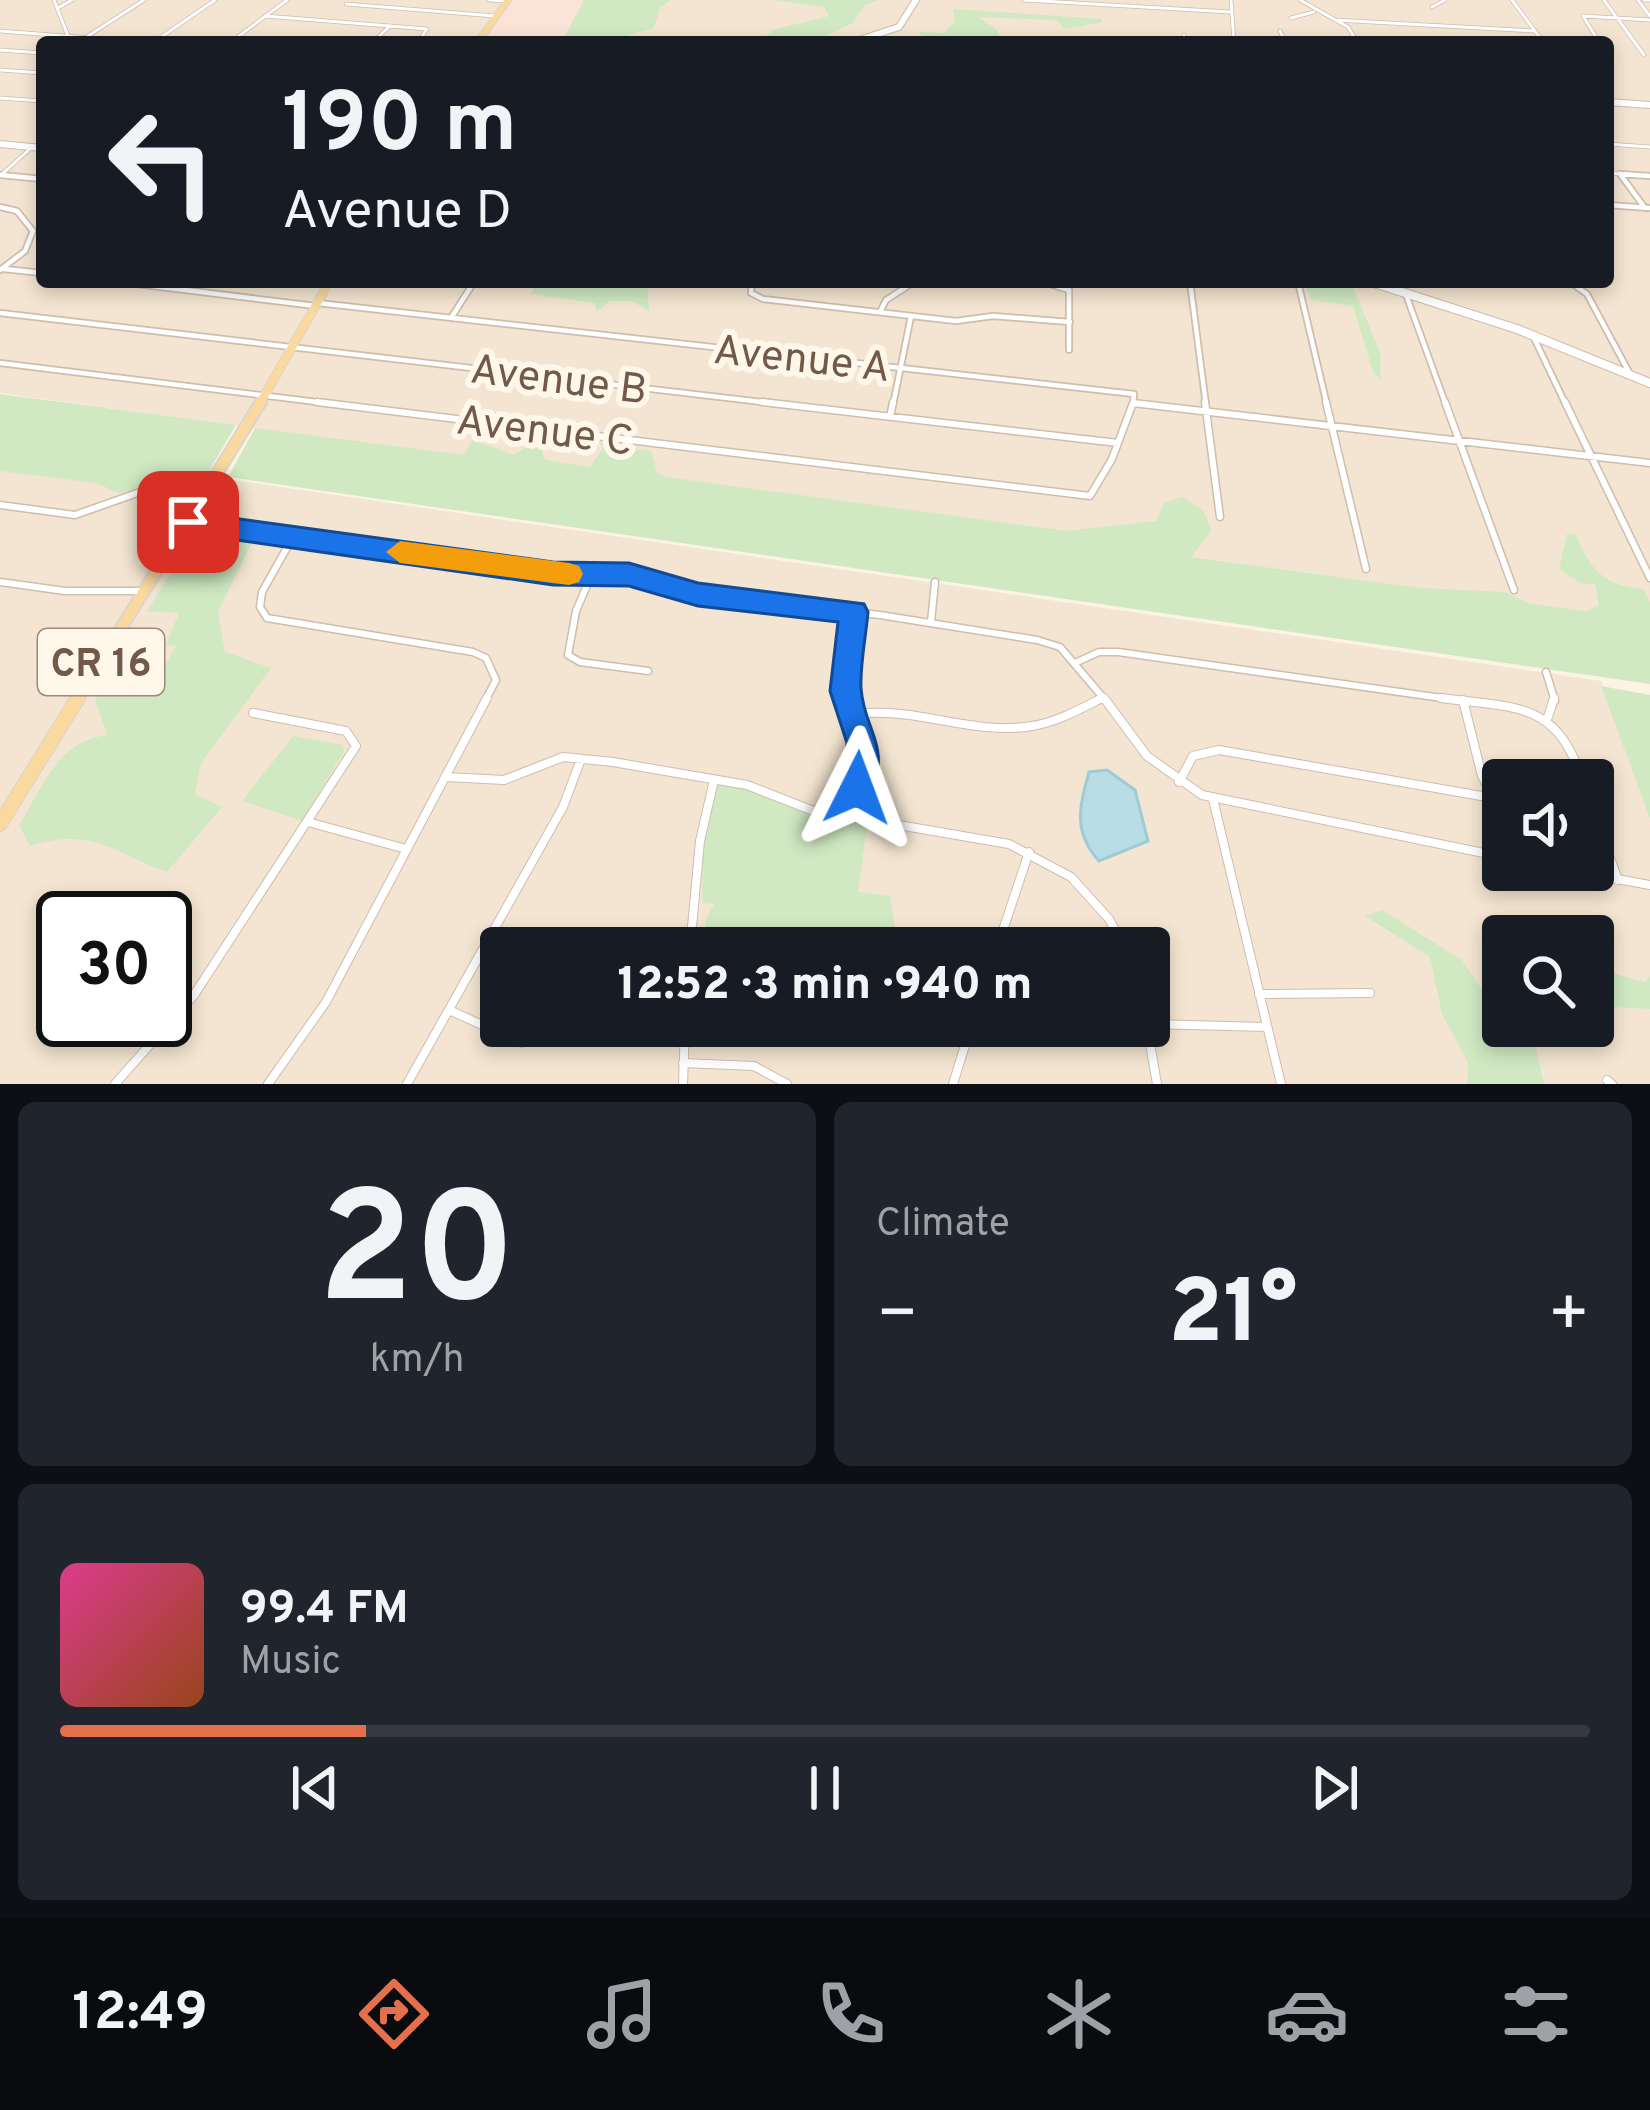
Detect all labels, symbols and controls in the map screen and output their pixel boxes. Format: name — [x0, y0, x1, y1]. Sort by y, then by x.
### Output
text: 190 m — [282, 75, 517, 181]
icon: left — [84, 84, 240, 240]
text: Avenue D — [282, 179, 512, 248]
street label: Avenue A — [711, 326, 892, 397]
street label: Avenue B — [467, 345, 650, 420]
street label: Avenue C — [453, 396, 636, 471]
pin — [137, 471, 239, 573]
icon: arrive — [155, 489, 221, 555]
road number: CR 16 — [38, 629, 164, 695]
position arrow — [794, 725, 920, 851]
map controls — [1482, 759, 1614, 1047]
button: sound — [1482, 759, 1614, 891]
speed limit sign: 30 — [36, 891, 192, 1047]
button: search — [1482, 915, 1614, 1047]
text: 12:52 · 3 min · 940 m — [618, 958, 1032, 1015]
text: 20 — [318, 1160, 516, 1358]
text: Climate — [876, 1201, 1010, 1250]
text: 21° — [1168, 1261, 1298, 1374]
text: − — [876, 1276, 919, 1359]
text: + — [1547, 1276, 1590, 1359]
text: km/h — [370, 1337, 464, 1386]
text: 99.4 FM — [240, 1582, 409, 1639]
text: Music — [240, 1639, 341, 1688]
icon: previous — [282, 1755, 348, 1821]
icon: pause — [792, 1755, 858, 1821]
icon: next — [1302, 1755, 1368, 1821]
icon: directions — [352, 1972, 436, 2056]
icon: music — [580, 1972, 664, 2056]
icon: phone — [809, 1972, 893, 2056]
icon: climate — [1037, 1972, 1121, 2056]
icon: car — [1265, 1972, 1349, 2056]
icon: filters — [1494, 1972, 1578, 2056]
text: 12:49 — [72, 1980, 208, 2049]

